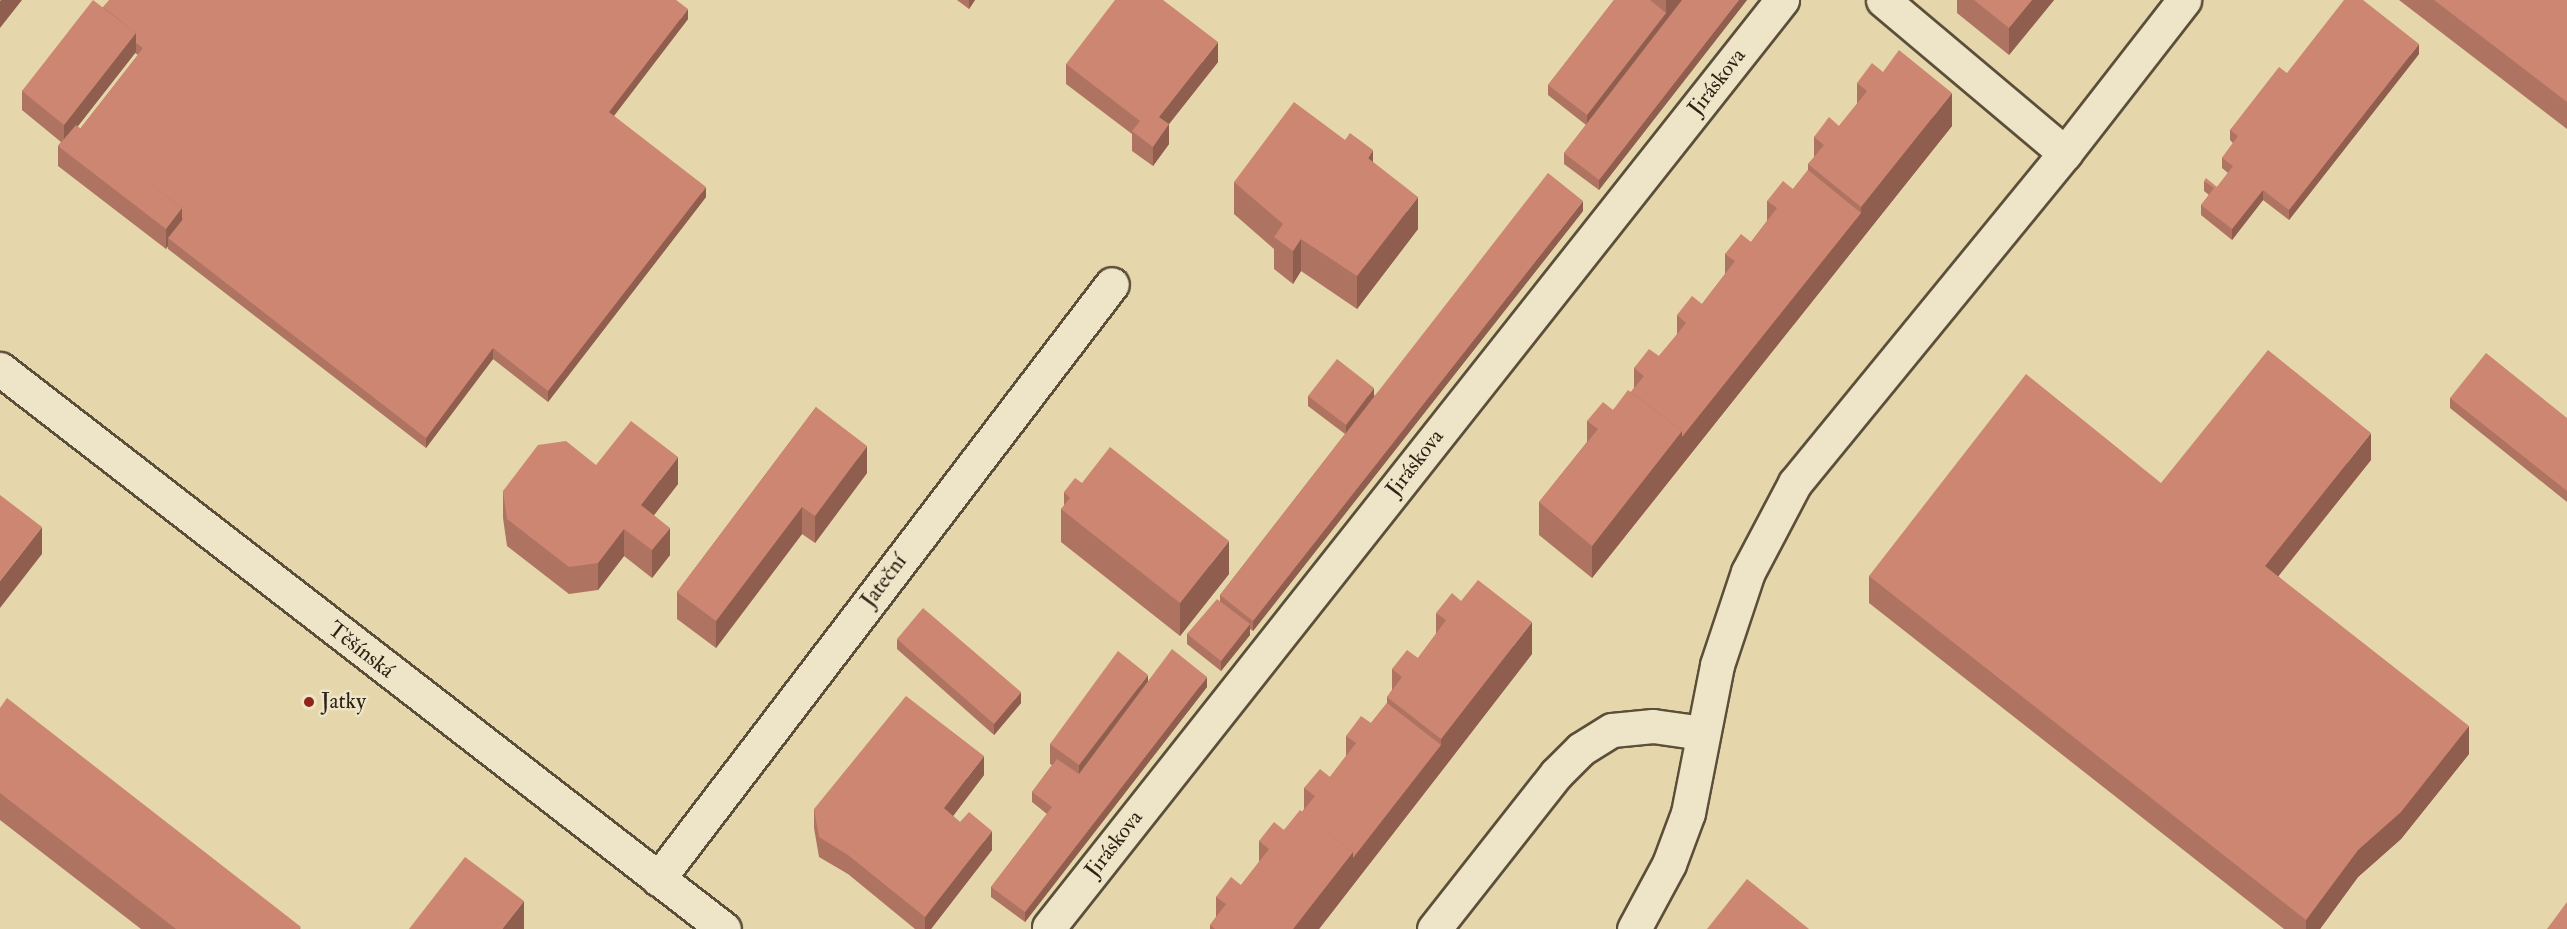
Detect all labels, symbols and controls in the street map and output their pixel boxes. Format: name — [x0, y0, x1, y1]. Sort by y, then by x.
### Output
street label: Jiráskova — [1682, 43, 1752, 121]
street label: Jiráskova — [1380, 424, 1450, 502]
street label: Jateční — [855, 549, 913, 613]
street label: Těšínská — [323, 616, 399, 684]
place label: Jatky — [321, 689, 366, 715]
marker: Jatky — [302, 695, 316, 709]
street label: Jiráskova — [1079, 805, 1149, 883]

